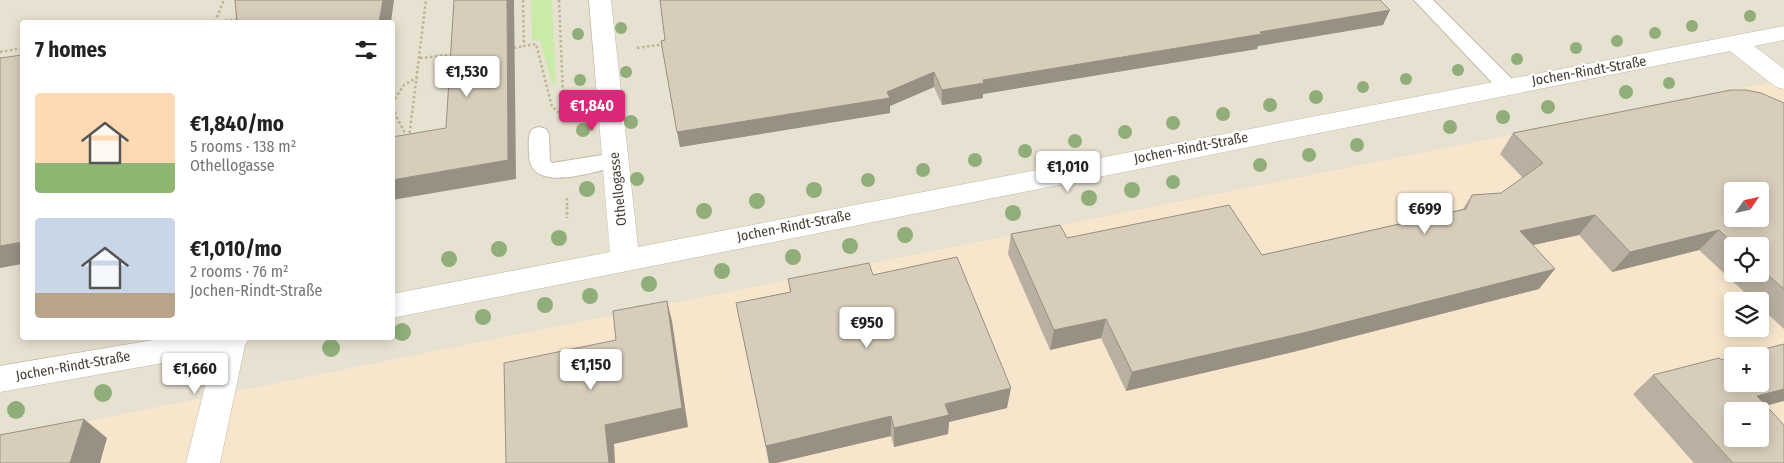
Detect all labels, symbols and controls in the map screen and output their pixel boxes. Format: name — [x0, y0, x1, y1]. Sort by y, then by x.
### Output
icon: filters — [352, 36, 380, 64]
text: 7 homes — [35, 37, 106, 63]
street label: Jochen-Rindt-Straße — [1530, 53, 1648, 89]
pin: €1,530 — [426, 56, 508, 98]
text: €1,530 — [446, 62, 488, 81]
pin: €1,840 — [551, 90, 633, 132]
text: €1,840 — [570, 96, 614, 115]
text: €1,840/mo — [190, 111, 284, 137]
icon: home — [75, 113, 135, 173]
street label: Jochen-Rindt-Straße — [1132, 129, 1250, 167]
text: 5 rooms · 138 m² — [190, 137, 296, 156]
pin: €1,010 — [1027, 150, 1109, 193]
street label: Othellogasse — [606, 151, 630, 227]
text: Othellogasse — [190, 156, 275, 175]
text: €1,010 — [1047, 157, 1089, 176]
north arrow — [1724, 182, 1769, 228]
map controls — [1724, 182, 1769, 447]
pin: €699 — [1395, 192, 1455, 235]
text: €699 — [1409, 199, 1441, 218]
street label: Jochen-Rindt-Straße — [735, 207, 853, 245]
text: €1,010/mo — [190, 236, 282, 262]
button: locate — [1724, 237, 1769, 282]
icon: home — [75, 238, 135, 298]
text: 2 rooms · 76 m² — [190, 262, 289, 281]
text: Jochen-Rindt-Straße — [190, 281, 322, 300]
button: layers — [1724, 292, 1769, 337]
pin: €950 — [837, 306, 897, 349]
text: €950 — [850, 313, 884, 332]
button: + — [1724, 347, 1769, 392]
street label: Jochen-Rindt-Straße — [14, 348, 132, 384]
pin: €1,150 — [550, 348, 632, 391]
pin: €1,660 — [154, 352, 236, 395]
text: €1,150 — [571, 355, 611, 374]
text: €1,660 — [173, 359, 217, 378]
button: − — [1724, 402, 1769, 447]

